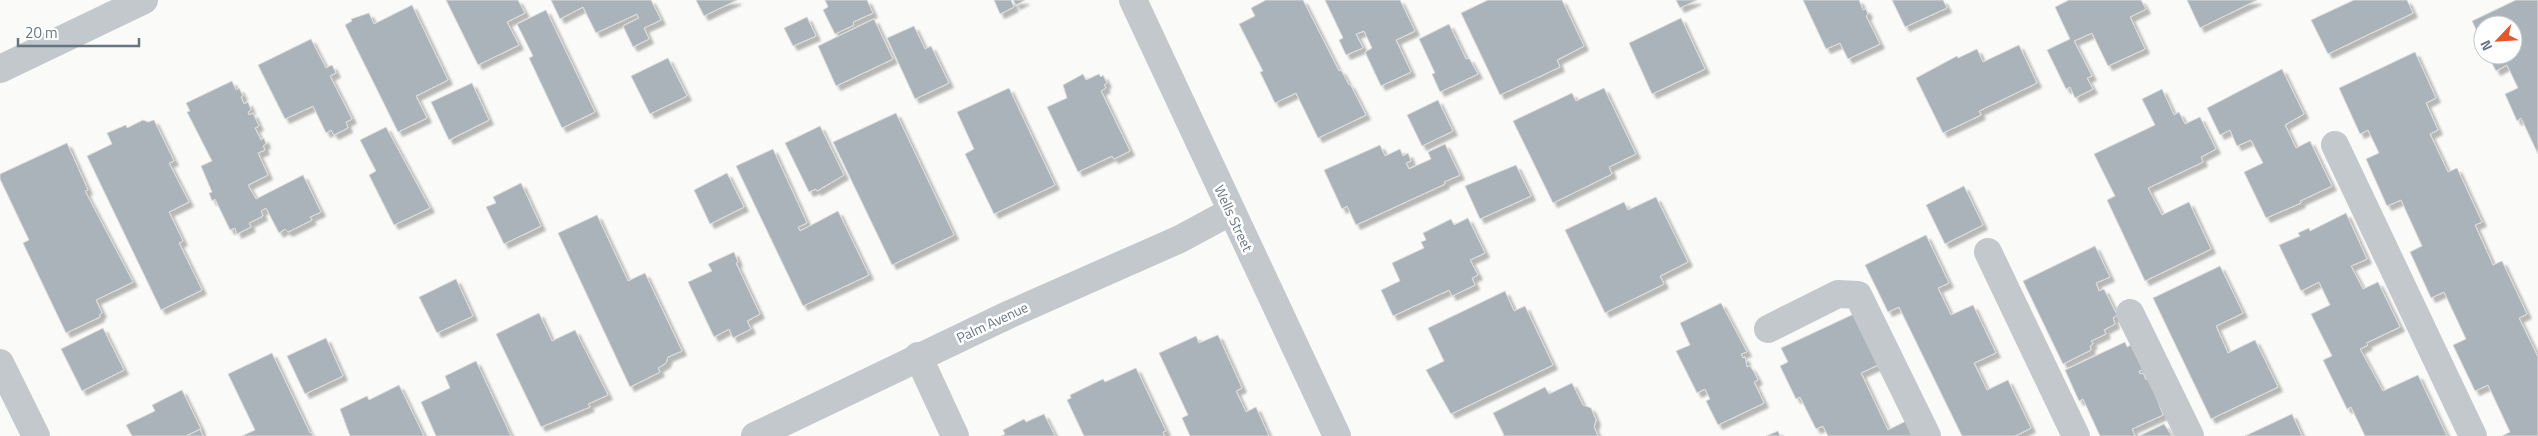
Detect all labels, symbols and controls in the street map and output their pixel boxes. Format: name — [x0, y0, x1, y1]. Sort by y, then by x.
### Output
scale bar — [18, 15, 139, 47]
north arrow — [2473, 15, 2523, 65]
text: 20 m — [25, 21, 58, 44]
text: N — [2474, 37, 2497, 55]
street label: Wells Street — [1209, 181, 1259, 255]
street label: Palm Avenue — [953, 296, 1031, 348]

